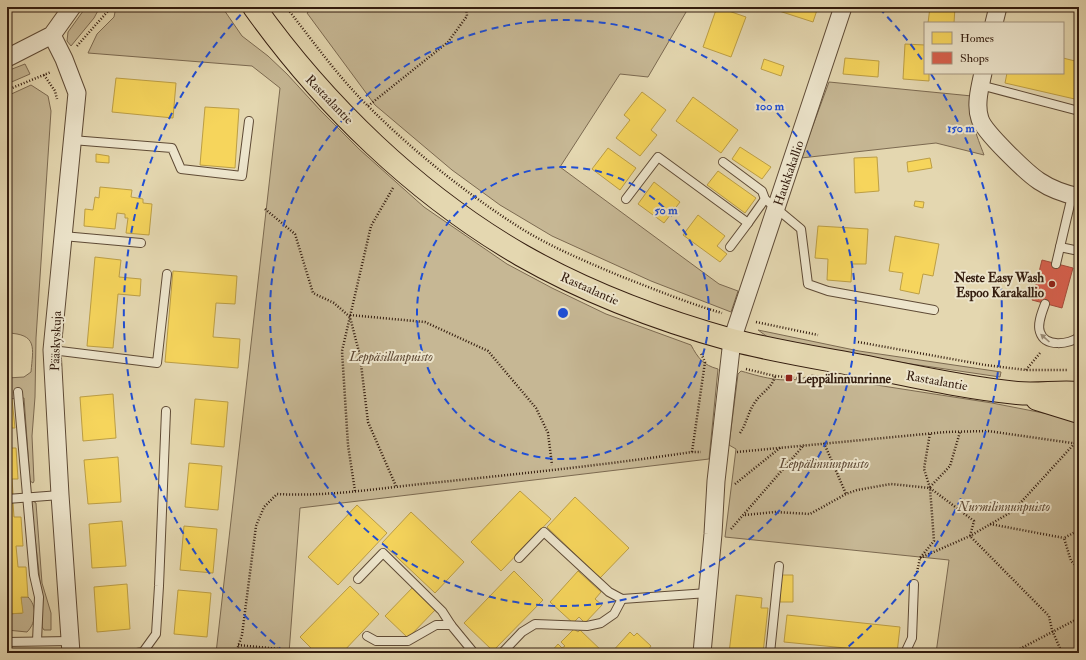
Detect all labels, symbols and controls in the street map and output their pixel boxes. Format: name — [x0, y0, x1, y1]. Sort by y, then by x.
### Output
legend — [924, 22, 1064, 74]
text: Homes — [960, 31, 994, 46]
text: Shops — [960, 51, 989, 66]
street label: Rastaalantie — [302, 72, 357, 128]
text: 100 m — [756, 99, 785, 114]
text: 150 m — [947, 121, 975, 136]
street label: Haukkakallio — [770, 139, 808, 208]
text: 50 m — [654, 203, 678, 218]
street label: Rastaalantie — [558, 269, 622, 309]
place label: Neste Easy Wash Espoo Karakallio — [953, 270, 1045, 302]
marker: Neste Easy Wash Espoo Karakallio — [1047, 279, 1057, 289]
centre of rings — [556, 306, 570, 320]
street label: Pääskyskuja — [47, 310, 66, 372]
one-way arrow — [1040, 333, 1051, 342]
park label: Leppäsillanpuisto — [348, 349, 433, 365]
street label: Rastaalantie — [905, 368, 969, 394]
place label: Leppälinnunrinne — [797, 371, 892, 388]
marker: Leppälinnunrinne — [784, 373, 794, 383]
park label: Leppälinnunpuisto — [778, 456, 869, 472]
park label: Nurmilinnunpuisto — [957, 499, 1051, 515]

